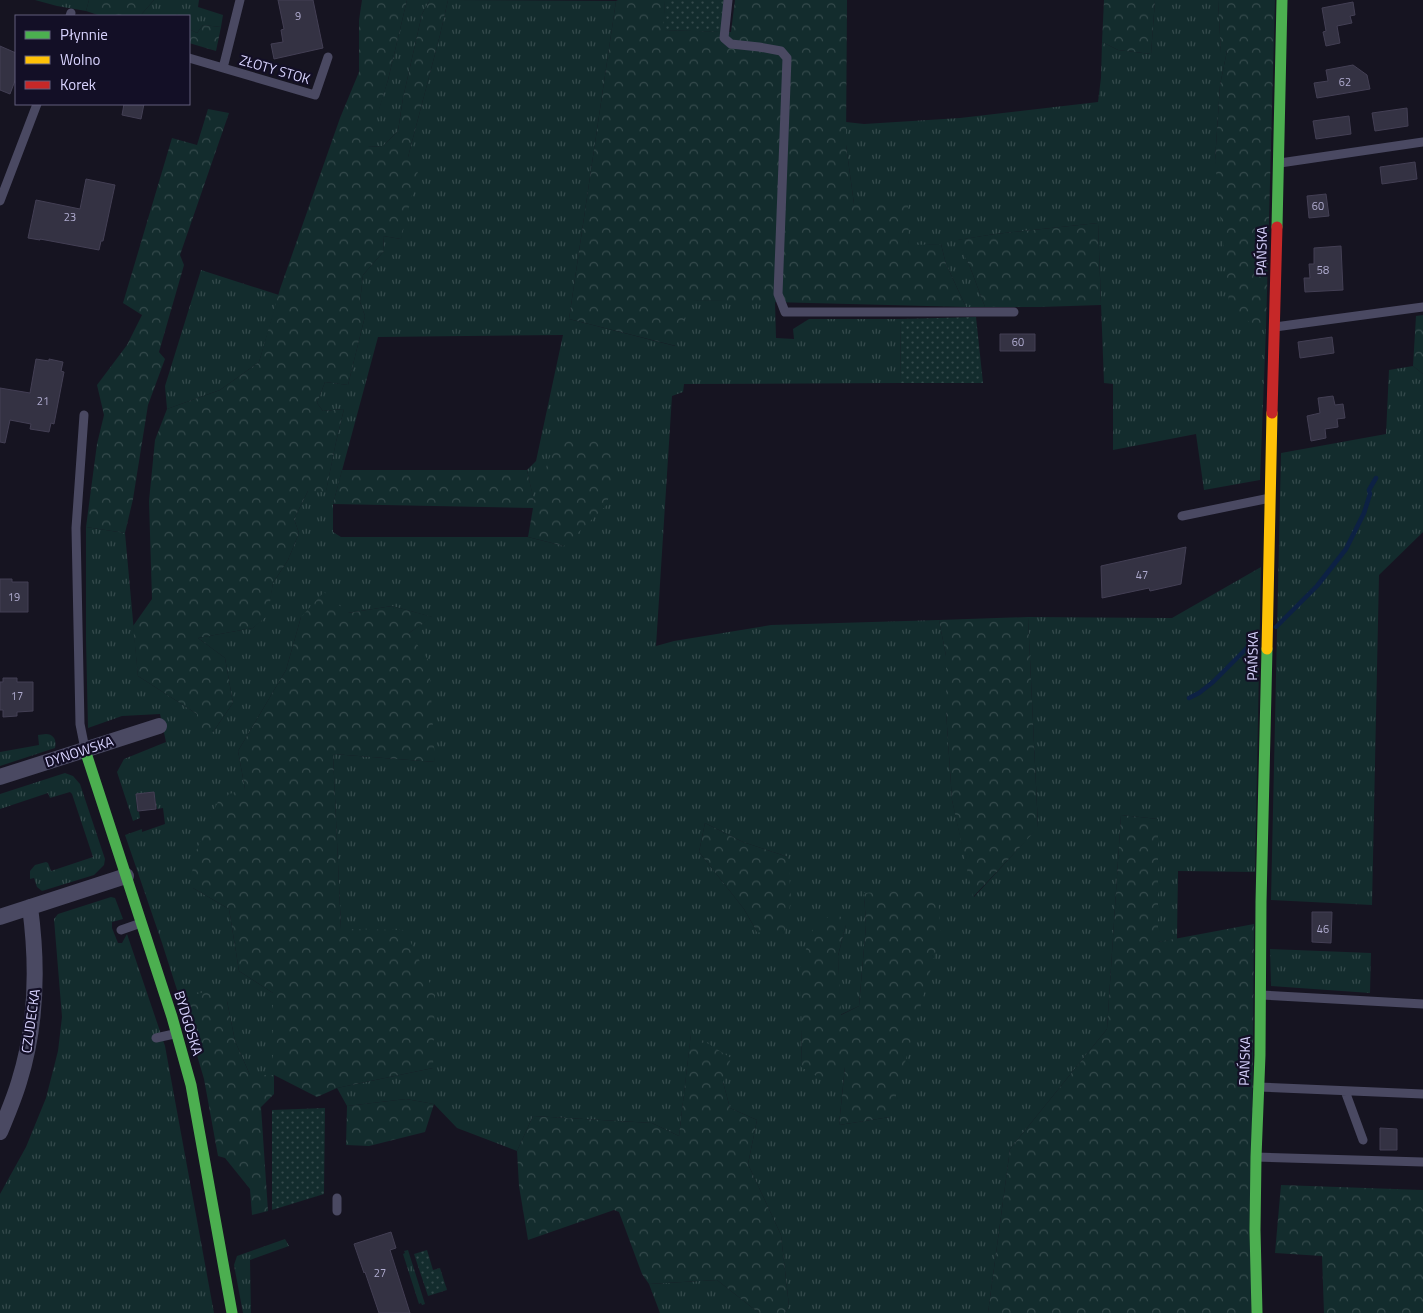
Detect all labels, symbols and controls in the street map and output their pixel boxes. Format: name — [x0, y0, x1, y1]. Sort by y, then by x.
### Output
house number: 9 — [295, 8, 301, 24]
legend — [15, 15, 190, 105]
text: Płynnie — [60, 23, 108, 46]
text: Wolno — [60, 48, 100, 71]
street label: ZŁOTY STOK — [237, 49, 313, 89]
text: Korek — [60, 73, 96, 96]
house number: 62 — [1339, 74, 1351, 90]
house number: 60 — [1312, 198, 1324, 214]
house number: 23 — [64, 209, 76, 225]
street label: PAŃSKA — [1250, 225, 1272, 276]
house number: 58 — [1317, 262, 1329, 278]
house number: 60 — [1012, 334, 1024, 350]
house number: 21 — [37, 393, 49, 409]
house number: 47 — [1136, 567, 1148, 583]
house number: 19 — [8, 589, 20, 605]
street label: PAŃSKA — [1241, 630, 1263, 681]
house number: 17 — [11, 688, 23, 704]
street label: DYNOWSKA — [42, 730, 117, 772]
house number: 46 — [1317, 921, 1329, 937]
street label: CZUDECKA — [15, 987, 45, 1055]
street label: BYDGOSKA — [169, 988, 209, 1059]
street label: PAŃSKA — [1233, 1035, 1255, 1086]
house number: 27 — [374, 1265, 386, 1281]

